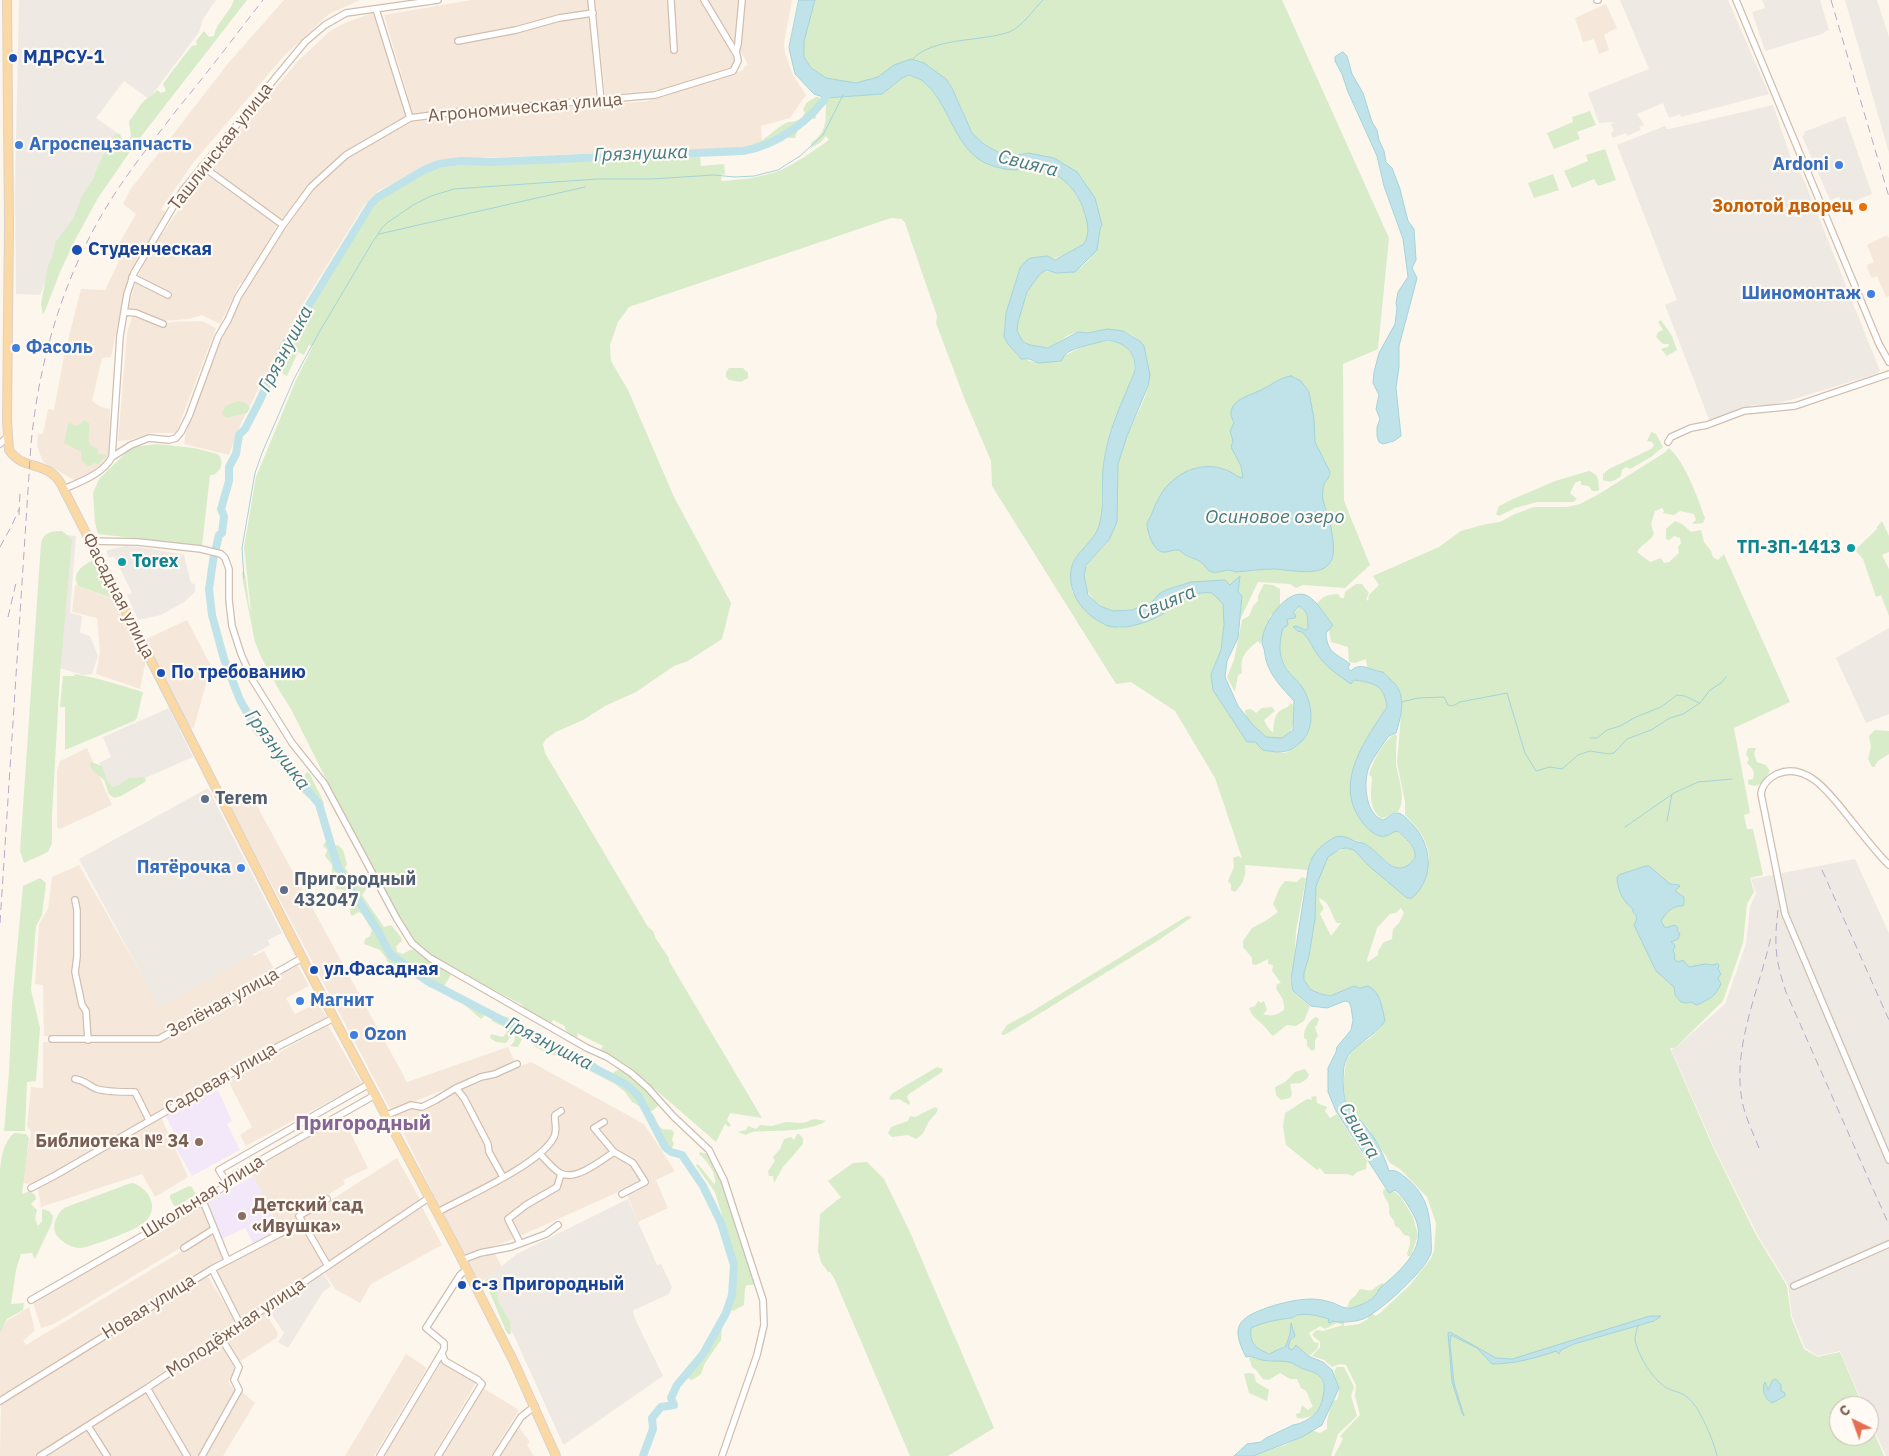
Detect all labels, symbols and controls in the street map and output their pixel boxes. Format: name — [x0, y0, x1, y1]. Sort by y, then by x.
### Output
place label: МДРСУ-1 — [23, 47, 104, 69]
marker: МДРСУ-1 — [7, 52, 19, 64]
street label: Ташлинская улица — [164, 79, 278, 215]
street label: Агрономическая улица — [427, 89, 623, 127]
place label: Агроспецзапчасть — [29, 134, 191, 156]
marker: Агроспецзапчасть — [13, 139, 25, 151]
water label: Грязнушка — [593, 141, 689, 167]
water label: Свияга — [996, 146, 1060, 182]
place label: Ardoni — [1772, 154, 1829, 176]
marker: Ardoni — [1833, 159, 1845, 171]
place label: Золотой дворец — [1712, 196, 1853, 218]
marker: Золотой дворец — [1857, 201, 1869, 213]
place label: Студенческая — [88, 239, 212, 261]
marker: Студенческая — [70, 243, 84, 257]
place label: Шиномонтаж — [1741, 283, 1861, 305]
marker: Шиномонтаж — [1865, 288, 1877, 300]
water label: Грязнушка — [254, 302, 318, 396]
place label: Фасоль — [26, 337, 93, 359]
marker: Фасоль — [10, 342, 22, 354]
water label: Осиновое озеро — [1205, 507, 1345, 529]
street label: Фасадная улица — [77, 529, 159, 663]
place label: ТП-ЗП-1413 — [1737, 537, 1841, 559]
marker: ТП-ЗП-1413 — [1845, 542, 1857, 554]
place label: Torex — [132, 551, 179, 573]
marker: Torex — [116, 556, 128, 568]
water label: Свияга — [1134, 581, 1200, 625]
place label: По требованию — [171, 662, 306, 684]
marker: По требованию — [155, 667, 167, 679]
water label: Грязнушка — [240, 705, 314, 795]
place label: Terem — [215, 788, 268, 810]
marker: Terem — [199, 793, 211, 805]
place label: Пятёрочка — [137, 857, 231, 879]
marker: Пятёрочка — [235, 862, 247, 874]
place label: Пригородный 432047 — [294, 869, 416, 912]
marker: Пригородный 432047 — [278, 884, 290, 896]
place label: ул.Фасадная — [324, 959, 439, 981]
street label: Зелёная улица — [163, 963, 283, 1043]
marker: ул.Фасадная — [308, 964, 320, 976]
place label: Магнит — [310, 990, 374, 1012]
marker: Магнит — [294, 995, 306, 1007]
water label: Грязнушка — [502, 1012, 596, 1076]
place label: Ozon — [364, 1024, 407, 1046]
marker: Ozon — [348, 1029, 360, 1041]
street label: Садовая улица — [161, 1038, 281, 1120]
water label: Свияга — [1333, 1099, 1385, 1163]
district label: Пригородный — [295, 1112, 431, 1136]
place label: Библиотека № 34 — [35, 1131, 189, 1153]
marker: Библиотека № 34 — [193, 1136, 205, 1148]
street label: Школьная улица — [138, 1151, 268, 1243]
place label: Детский сад «Ивушка» — [252, 1195, 363, 1238]
marker: Детский сад «Ивушка» — [236, 1210, 248, 1222]
street label: Новая улица — [98, 1270, 200, 1344]
street label: Молодёжная улица — [162, 1273, 310, 1383]
place label: с-з Пригородный — [472, 1274, 624, 1296]
marker: с-з Пригородный — [456, 1279, 468, 1291]
north arrow — [1829, 1396, 1879, 1446]
text: С — [1835, 1401, 1854, 1420]

